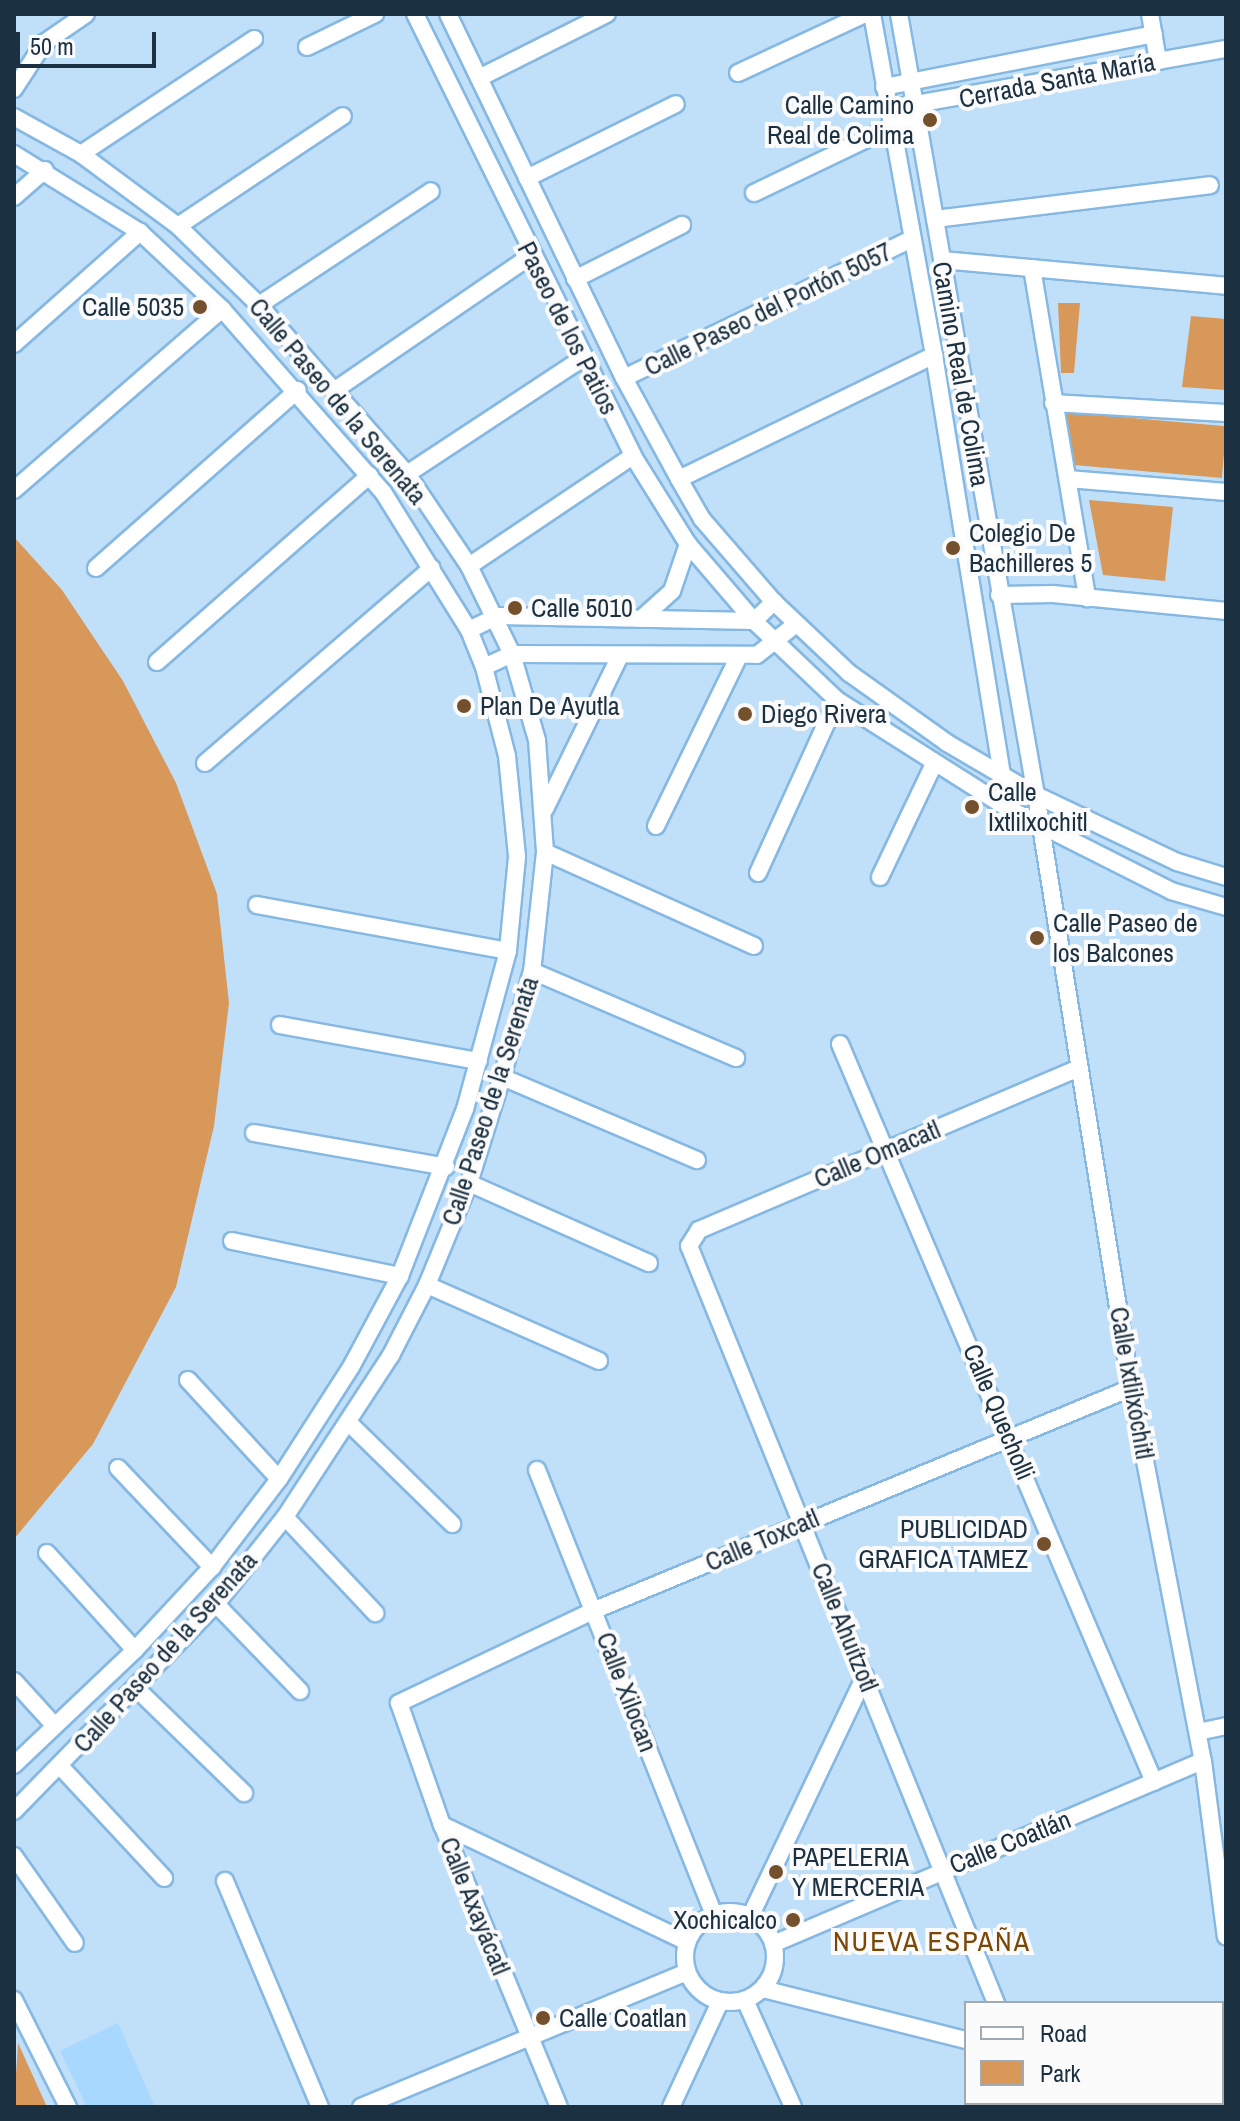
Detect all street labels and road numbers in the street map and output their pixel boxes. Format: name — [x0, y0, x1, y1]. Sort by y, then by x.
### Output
street label: Cerrada Santa María — [956, 46, 1158, 114]
street label: Calle Paseo del Portón 5057 — [639, 235, 897, 383]
street label: Paseo de los Patios — [511, 236, 625, 420]
street label: Camino Real de Colima — [926, 259, 996, 489]
street label: Calle Paseo de la Serenata — [243, 292, 433, 510]
street label: Calle Paseo de la Serenata — [435, 973, 545, 1229]
street label: Calle Omacatl — [809, 1113, 945, 1195]
street label: Calle Ixtlilxóchitl — [1103, 1304, 1161, 1462]
street label: Calle Quecholli — [956, 1339, 1042, 1485]
street label: Calle Toxcatl — [700, 1502, 824, 1578]
street label: Calle Paseo de la Serenata — [67, 1545, 263, 1759]
street label: Calle Ahuítzotl — [805, 1557, 885, 1697]
street label: Calle Xilocan — [590, 1628, 664, 1756]
street label: Calle Coatlán — [945, 1804, 1075, 1880]
street label: Calle Axayácatl — [433, 1832, 517, 1980]

